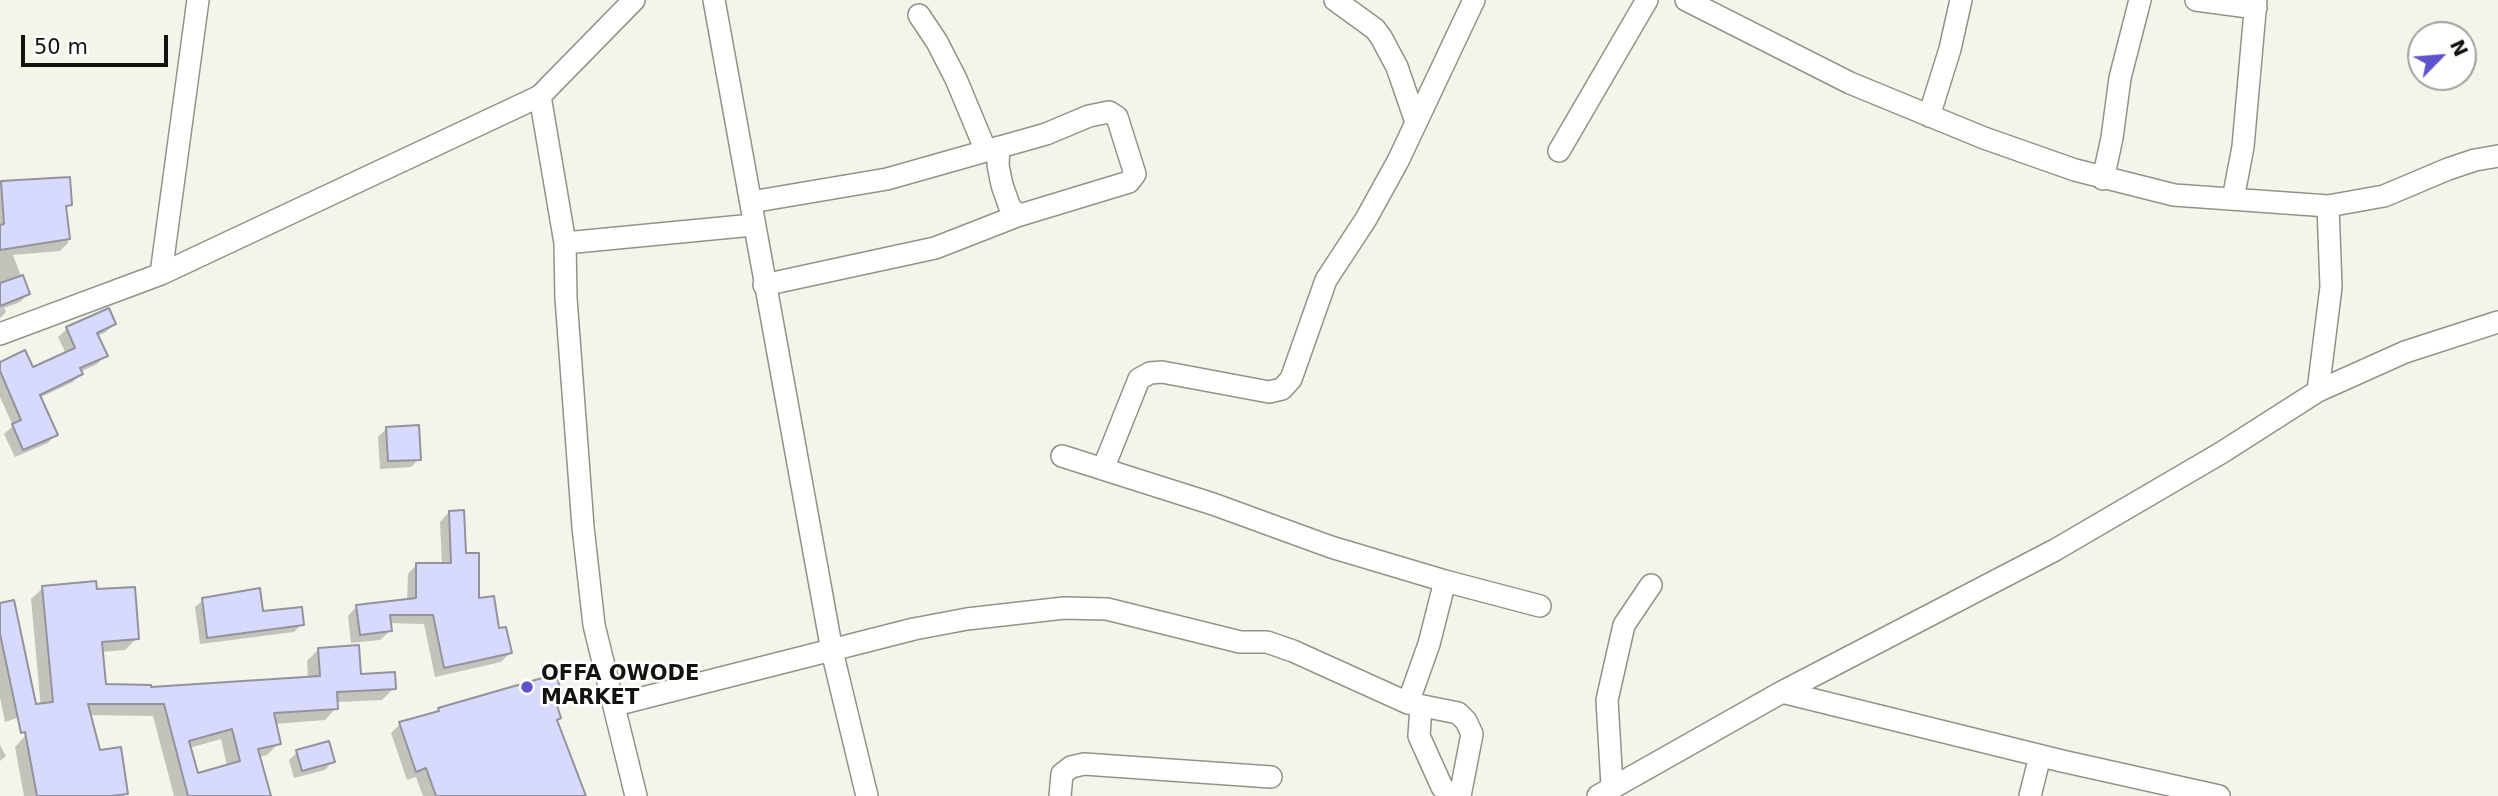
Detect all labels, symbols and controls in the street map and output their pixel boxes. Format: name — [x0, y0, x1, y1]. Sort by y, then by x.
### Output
scale bar — [24, 21, 172, 65]
north arrow — [2407, 21, 2477, 91]
text: 50 m — [34, 35, 88, 59]
text: N — [2446, 36, 2473, 60]
place label: OFFA OWODE MARKET — [541, 662, 699, 712]
marker: OFFA OWODE MARKET — [519, 679, 535, 695]

